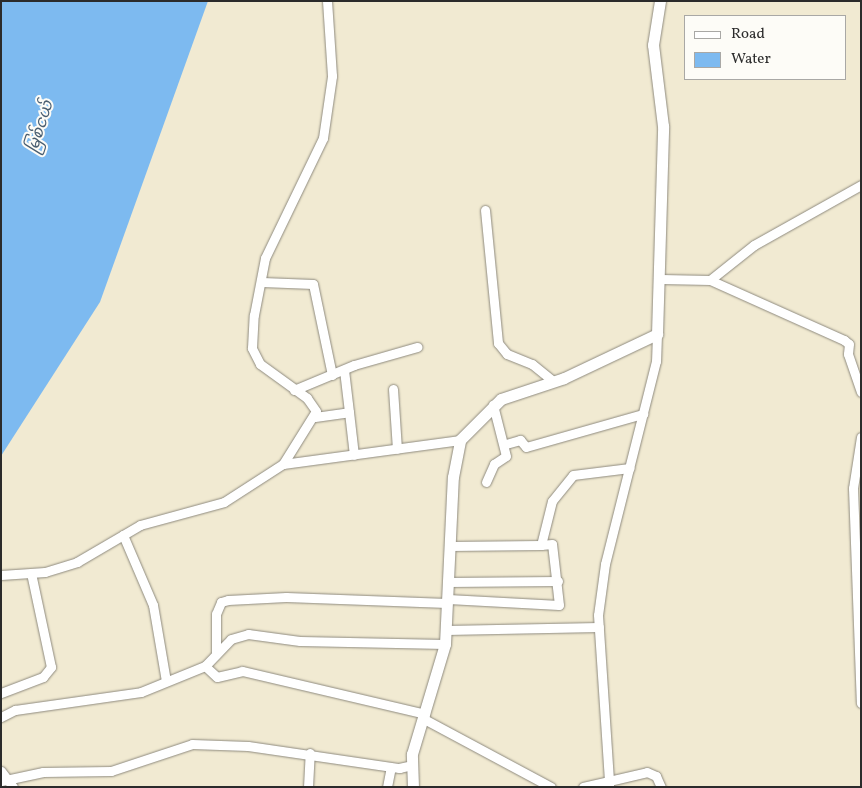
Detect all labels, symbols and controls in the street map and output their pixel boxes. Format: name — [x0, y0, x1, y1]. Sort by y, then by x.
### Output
legend — [684, 15, 847, 80]
text: Road — [731, 24, 765, 45]
text: Water — [731, 49, 771, 70]
water label: မြစ်ငယ် — [24, 99, 58, 155]

